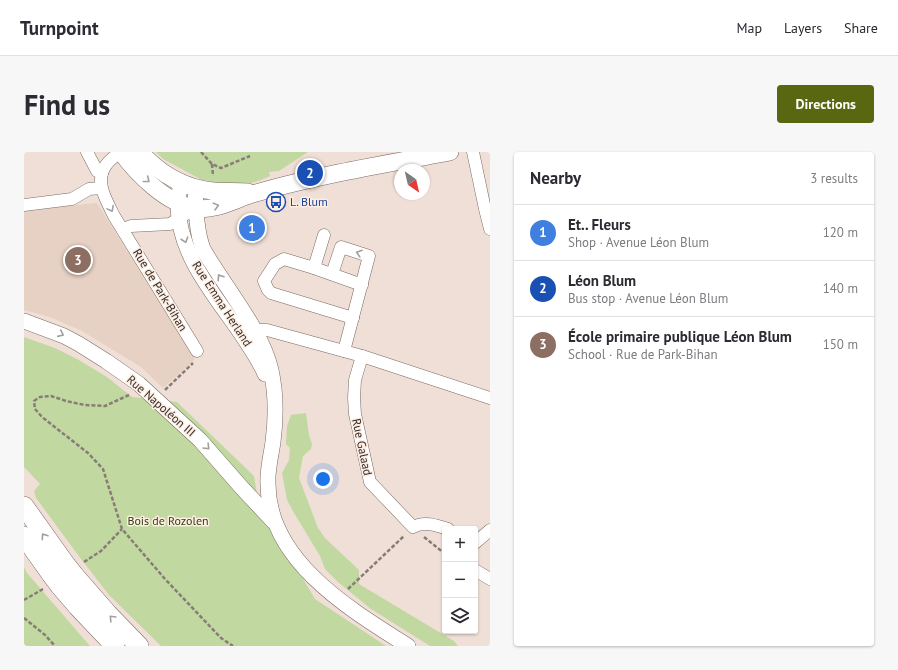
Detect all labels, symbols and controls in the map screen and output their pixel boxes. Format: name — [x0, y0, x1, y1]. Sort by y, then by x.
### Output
text: Turnpoint — [20, 16, 99, 40]
text: Map — [736, 19, 762, 37]
text: Layers — [784, 19, 822, 37]
text: Share — [844, 19, 878, 37]
button: Directions — [777, 85, 874, 123]
text: Find us — [24, 86, 110, 123]
pin: 2 — [297, 158, 323, 188]
north arrow — [394, 164, 430, 200]
text: Nearby — [530, 167, 581, 189]
text: 3 results — [810, 170, 858, 187]
one-way arrow — [142, 176, 149, 183]
bus stop icon: L. Blum — [265, 191, 287, 213]
place label: L. Blum — [290, 194, 328, 209]
one-way arrow — [212, 203, 219, 211]
one-way arrow — [106, 205, 113, 212]
pin: 1 — [239, 213, 265, 243]
text: Et.. Fleurs — [568, 215, 631, 234]
text: 1 — [539, 224, 547, 241]
text: 120 m — [823, 224, 858, 241]
text: Shop · Avenue Léon Blum — [568, 234, 709, 251]
one-way arrow — [180, 237, 188, 244]
pin: 3 — [65, 245, 91, 275]
street label: Rue de Park-Bihan — [130, 246, 191, 334]
one-way arrow — [356, 249, 363, 258]
street label: Rue Emma Herland — [189, 258, 256, 349]
text: Léon Blum — [568, 271, 636, 290]
one-way arrow — [217, 274, 225, 281]
text: 2 — [539, 280, 547, 297]
text: 140 m — [823, 280, 858, 297]
text: Bus stop · Avenue Léon Blum — [568, 290, 728, 307]
text: École primaire publique Léon Blum — [568, 327, 792, 346]
one-way arrow — [57, 330, 64, 338]
text: 3 — [539, 336, 547, 353]
text: 150 m — [823, 336, 858, 353]
text: School · Rue de Park-Bihan — [568, 346, 718, 363]
street label: Rue Napoléon III — [124, 372, 199, 439]
street label: Rue Galaad — [349, 417, 376, 477]
one-way arrow — [202, 442, 210, 450]
your location — [313, 469, 333, 489]
park label: Bois de Rozolen — [127, 513, 209, 528]
map controls — [442, 526, 478, 634]
button: + — [442, 526, 478, 562]
one-way arrow — [42, 533, 49, 540]
button: − — [442, 562, 478, 598]
button: layers — [442, 598, 478, 634]
one-way arrow — [109, 615, 117, 623]

